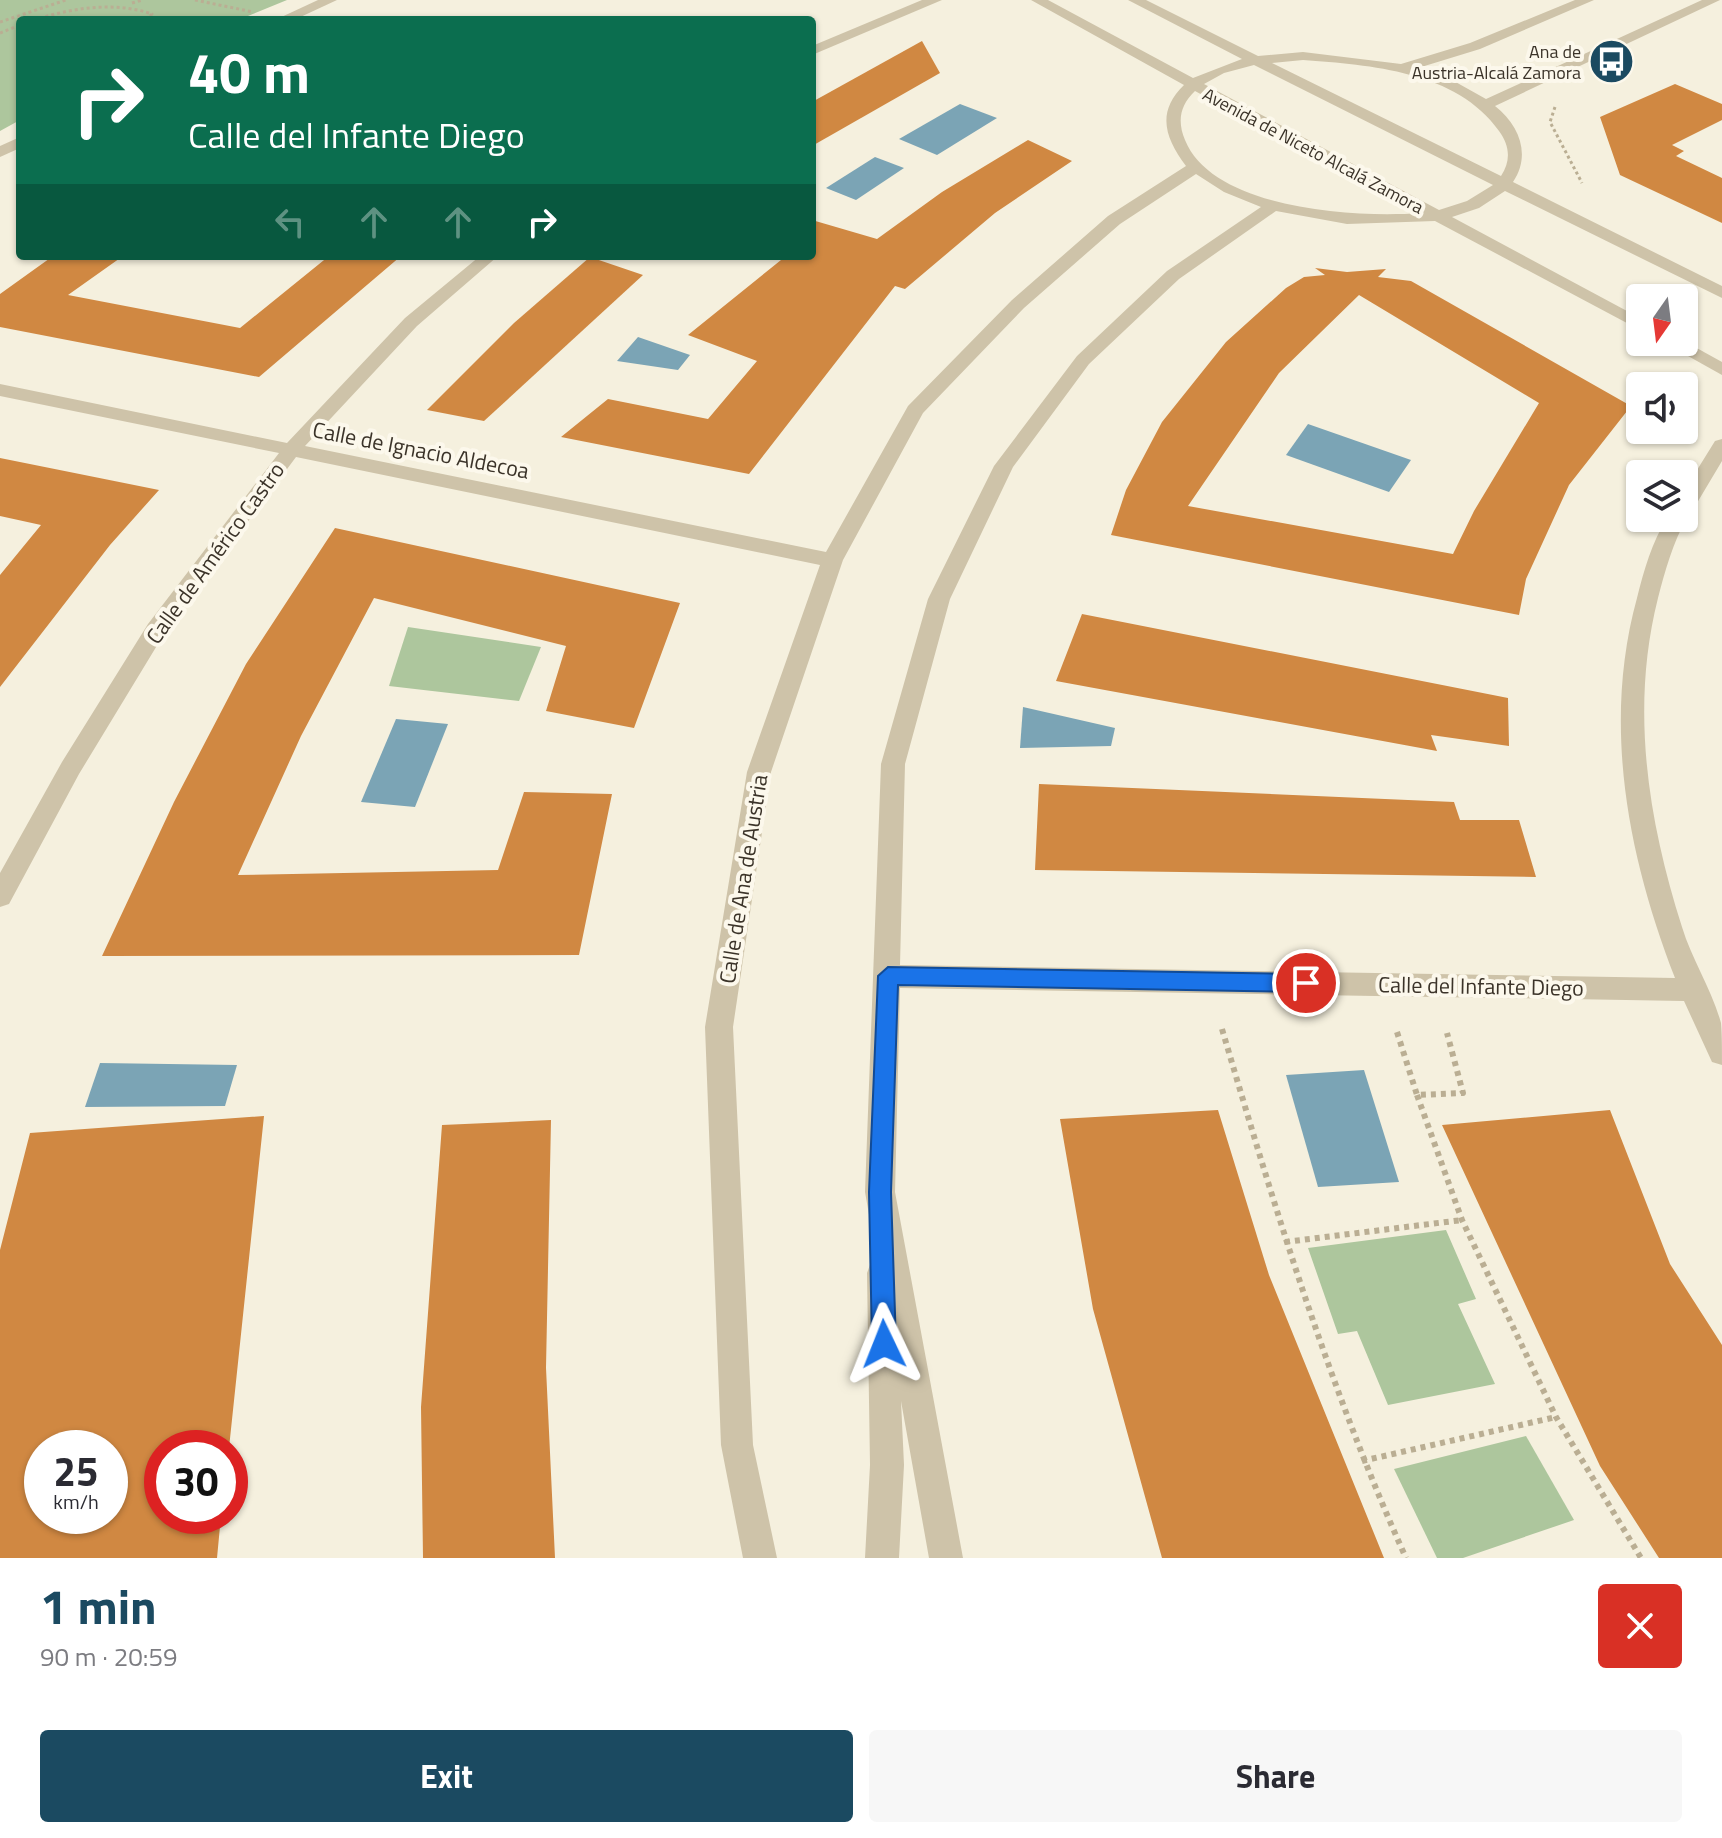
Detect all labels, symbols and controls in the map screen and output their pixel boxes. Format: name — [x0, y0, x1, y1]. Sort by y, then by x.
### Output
text: 40 m — [188, 30, 310, 115]
place label: Ana de Austria-Alcalá Zamora — [1412, 38, 1581, 86]
bus stop icon: Ana de Austria-Alcalá Zamora — [1588, 38, 1636, 86]
icon: right — [56, 48, 160, 152]
street label: Avenida de Niceto Alcalá Zamora — [1198, 81, 1428, 220]
text: Calle del Infante Diego — [188, 107, 525, 162]
icon: left — [268, 200, 312, 244]
icon: ahead — [352, 200, 396, 244]
icon: ahead — [436, 200, 480, 244]
icon: right — [520, 200, 564, 244]
north arrow — [1626, 284, 1698, 356]
map controls — [1626, 284, 1698, 532]
button: sound — [1626, 372, 1698, 444]
street label: Calle de Ignacio Aldecoa — [310, 412, 532, 488]
street label: Calle de Américo Castro — [137, 455, 293, 651]
button: layers — [1626, 460, 1698, 532]
street label: Calle de Ana de Austria — [710, 772, 776, 986]
pin — [1272, 949, 1340, 1017]
icon: arrive — [1284, 961, 1328, 1005]
street label: Calle del Infante Diego — [1378, 967, 1584, 1005]
position arrow — [842, 1302, 926, 1386]
speed limit sign: 30 — [144, 1430, 248, 1534]
text: 25 — [54, 1441, 98, 1502]
text: km/h — [53, 1486, 99, 1517]
text: 1 min — [40, 1570, 157, 1643]
button: close — [1598, 1584, 1682, 1668]
text: 90 m · 20:59 — [40, 1637, 178, 1676]
button: Exit — [40, 1730, 853, 1822]
button: Share — [869, 1730, 1682, 1822]

